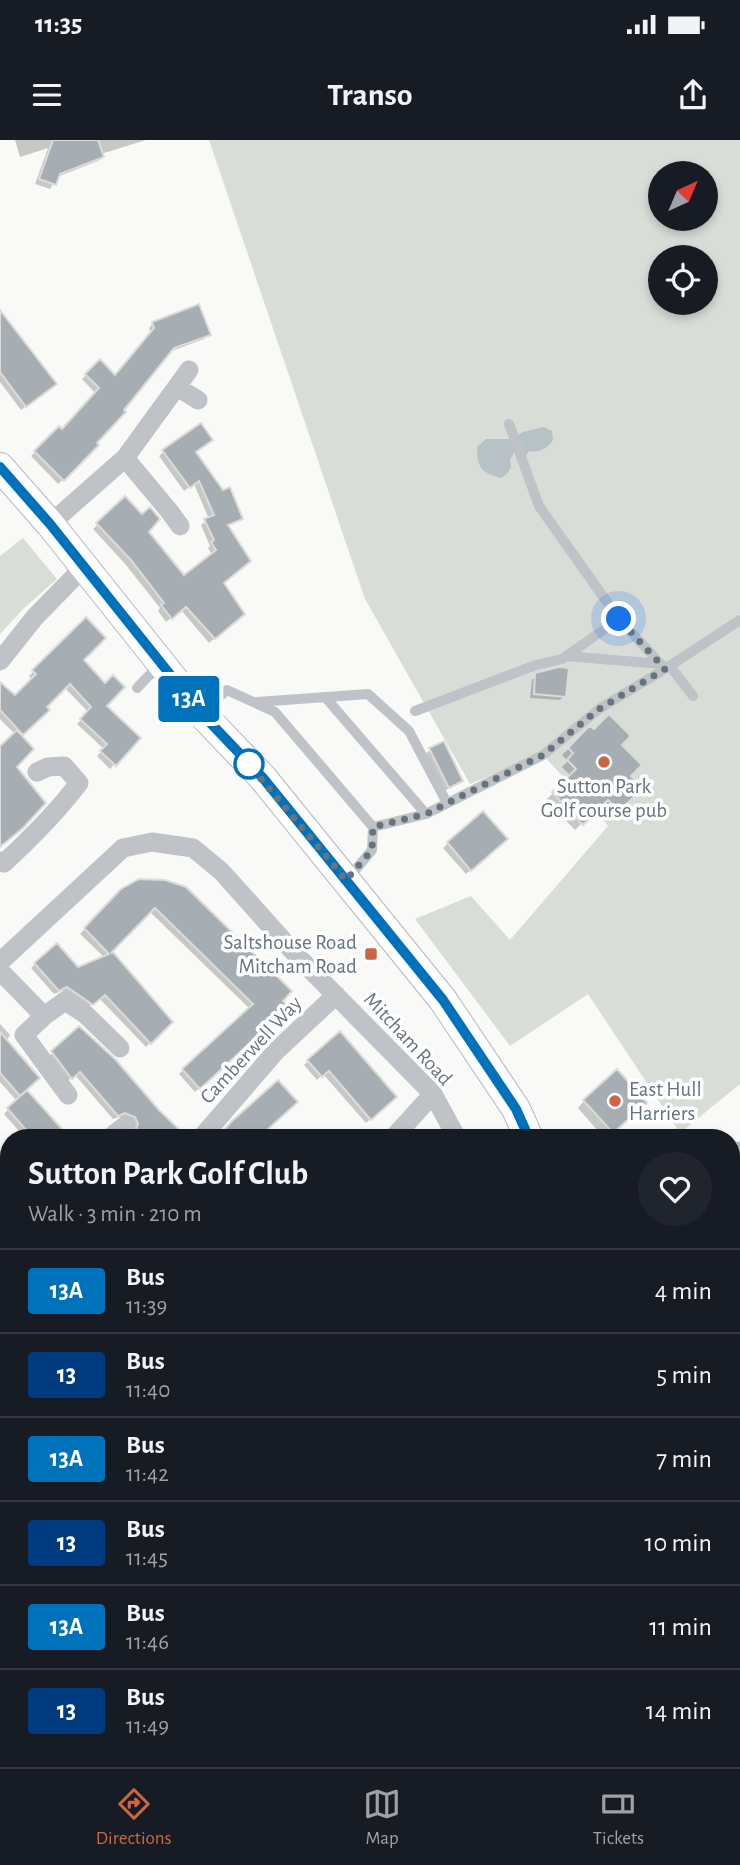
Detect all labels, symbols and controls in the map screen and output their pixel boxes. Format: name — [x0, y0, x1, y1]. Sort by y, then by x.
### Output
text: 11:35 — [35, 11, 82, 37]
icon: menu — [28, 76, 66, 114]
icon: share — [674, 76, 712, 114]
text: Transo — [327, 79, 413, 111]
north arrow — [648, 161, 718, 231]
map controls — [648, 161, 718, 315]
button: locate — [648, 245, 718, 315]
your location — [601, 601, 636, 636]
line badge: 13A — [149, 676, 229, 722]
text: 13A — [172, 687, 206, 711]
unlabelled marker — [234, 749, 264, 779]
marker: Sutton Park Golf course pub — [596, 754, 612, 770]
place label: Sutton Park Golf course pub — [541, 776, 667, 821]
place label: Saltshouse Road Mitcham Road — [224, 932, 357, 977]
marker: Saltshouse Road Mitcham Road — [363, 946, 379, 962]
street label: Mitcham Road — [360, 988, 456, 1090]
street label: Camberwell Way — [196, 992, 306, 1108]
place label: East Hull Harriers — [629, 1079, 702, 1124]
marker: East Hull Harriers — [607, 1093, 623, 1109]
button: heart — [638, 1152, 712, 1226]
text: Sutton Park Golf Club — [28, 1158, 308, 1191]
text: Walk · 3 min · 210 m — [28, 1203, 202, 1226]
text: Bus — [126, 1264, 165, 1290]
text: 4 min — [655, 1278, 712, 1304]
text: 13A — [50, 1279, 83, 1303]
text: 11:39 — [126, 1295, 167, 1318]
text: Bus — [126, 1348, 165, 1374]
text: 5 min — [656, 1362, 712, 1388]
text: 13 — [57, 1363, 76, 1387]
text: 11:40 — [126, 1379, 170, 1402]
text: Bus — [126, 1432, 165, 1458]
text: 7 min — [656, 1446, 712, 1472]
text: 13A — [50, 1447, 83, 1471]
text: 11:42 — [126, 1463, 169, 1486]
text: Bus — [126, 1516, 165, 1542]
text: 10 min — [645, 1530, 712, 1556]
text: 13 — [57, 1531, 76, 1555]
text: 11:45 — [126, 1547, 168, 1570]
text: Bus — [126, 1600, 165, 1626]
text: 11 min — [649, 1614, 712, 1640]
text: 13A — [50, 1615, 83, 1639]
text: 11:46 — [126, 1631, 169, 1654]
text: Bus — [126, 1684, 165, 1710]
text: 14 min — [646, 1698, 712, 1724]
text: 13 — [57, 1699, 76, 1723]
text: 11:49 — [126, 1715, 169, 1738]
tab: Directions — [96, 1785, 172, 1850]
tab: Map — [363, 1785, 401, 1850]
tab: Tickets — [593, 1785, 644, 1850]

